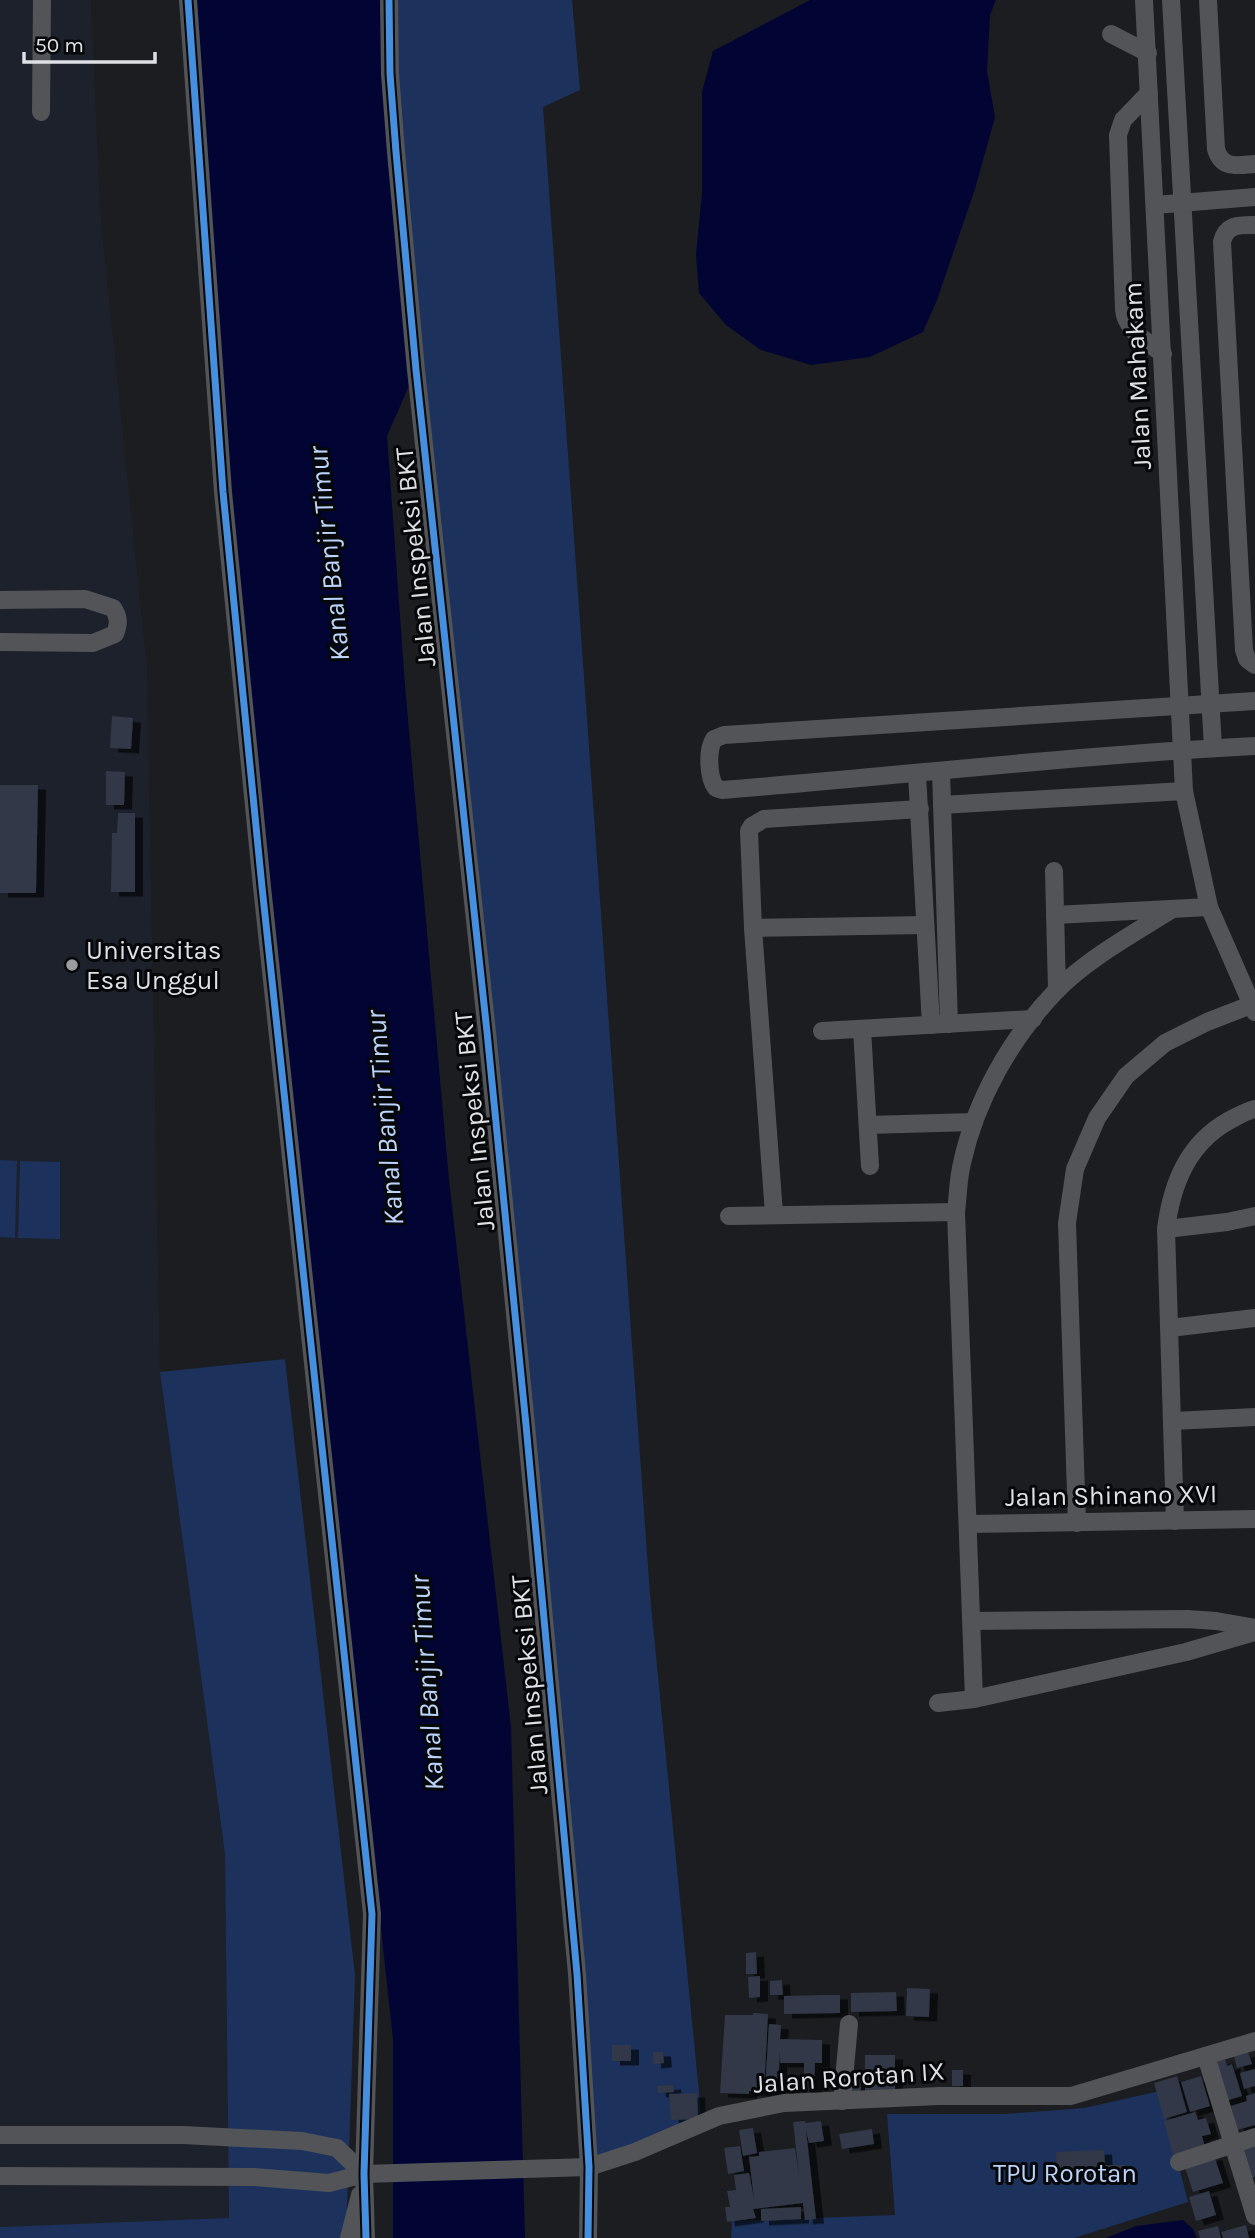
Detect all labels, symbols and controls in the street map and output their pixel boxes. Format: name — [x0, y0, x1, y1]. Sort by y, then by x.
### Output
scale bar — [24, 21, 156, 65]
text: 50 m — [35, 33, 84, 57]
street label: Jalan Mahakam — [1117, 281, 1158, 471]
water label: Kanal Banjir Timur — [301, 443, 356, 663]
street label: Jalan Inspeksi BKT — [389, 446, 442, 668]
place label: Universitas Esa Unggul — [86, 935, 221, 996]
marker: Universitas Esa Unggul — [64, 957, 80, 973]
water label: Kanal Banjir Timur — [359, 1007, 410, 1227]
street label: Jalan Inspeksi BKT — [448, 1010, 501, 1232]
street label: Jalan Shinano XVI — [1005, 1478, 1217, 1513]
water label: Kanal Banjir Timur — [402, 1572, 451, 1792]
street label: Jalan Inspeksi BKT — [504, 1574, 555, 1796]
street label: Jalan Rorotan IX — [752, 2055, 946, 2100]
park label: TPU Rorotan — [993, 2158, 1137, 2189]

